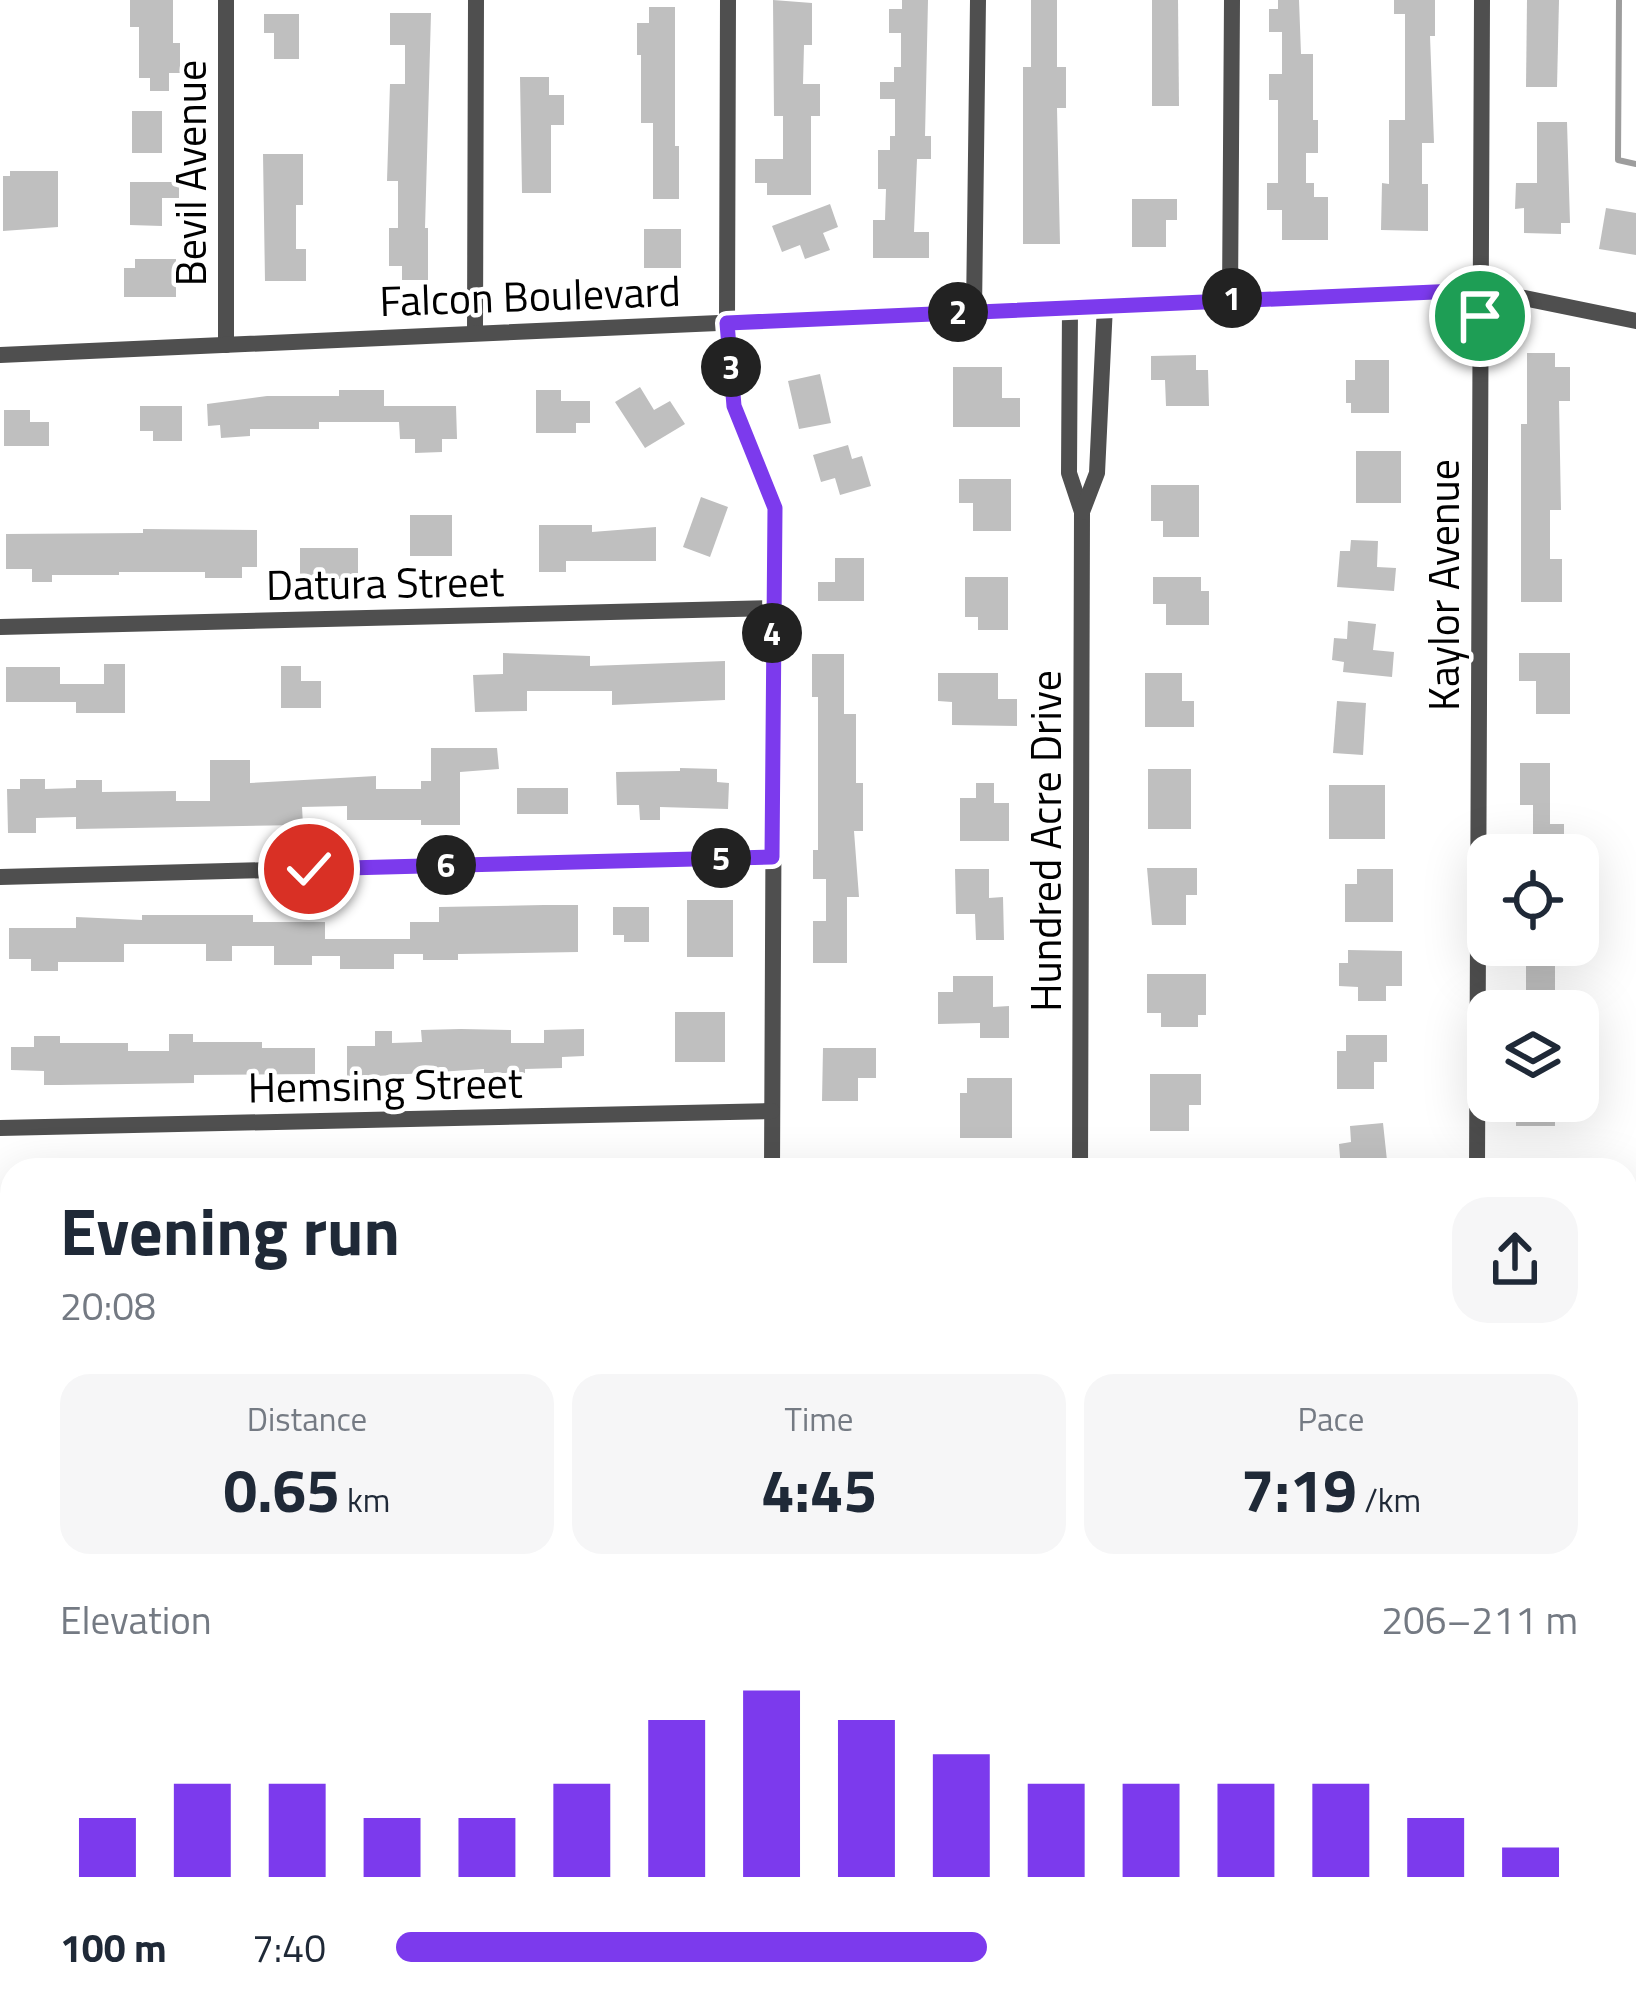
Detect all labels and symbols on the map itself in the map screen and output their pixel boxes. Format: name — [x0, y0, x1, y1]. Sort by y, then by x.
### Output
street label: Bevil Avenue — [158, 60, 222, 286]
street label: Falcon Boulevard — [378, 258, 682, 332]
pin — [1429, 265, 1531, 367]
pin: 1 — [1202, 268, 1262, 328]
pin: 2 — [928, 282, 988, 342]
pin: 3 — [701, 337, 761, 397]
street label: Kaylor Avenue — [1411, 459, 1475, 711]
street label: Datura Street — [265, 548, 505, 616]
pin: 4 — [742, 603, 802, 663]
street label: Hundred Acre Drive — [1013, 670, 1077, 1012]
pin — [258, 818, 360, 920]
pin: 5 — [691, 828, 751, 888]
pin: 6 — [416, 835, 476, 895]
street label: Hemsing Street — [247, 1050, 523, 1118]

